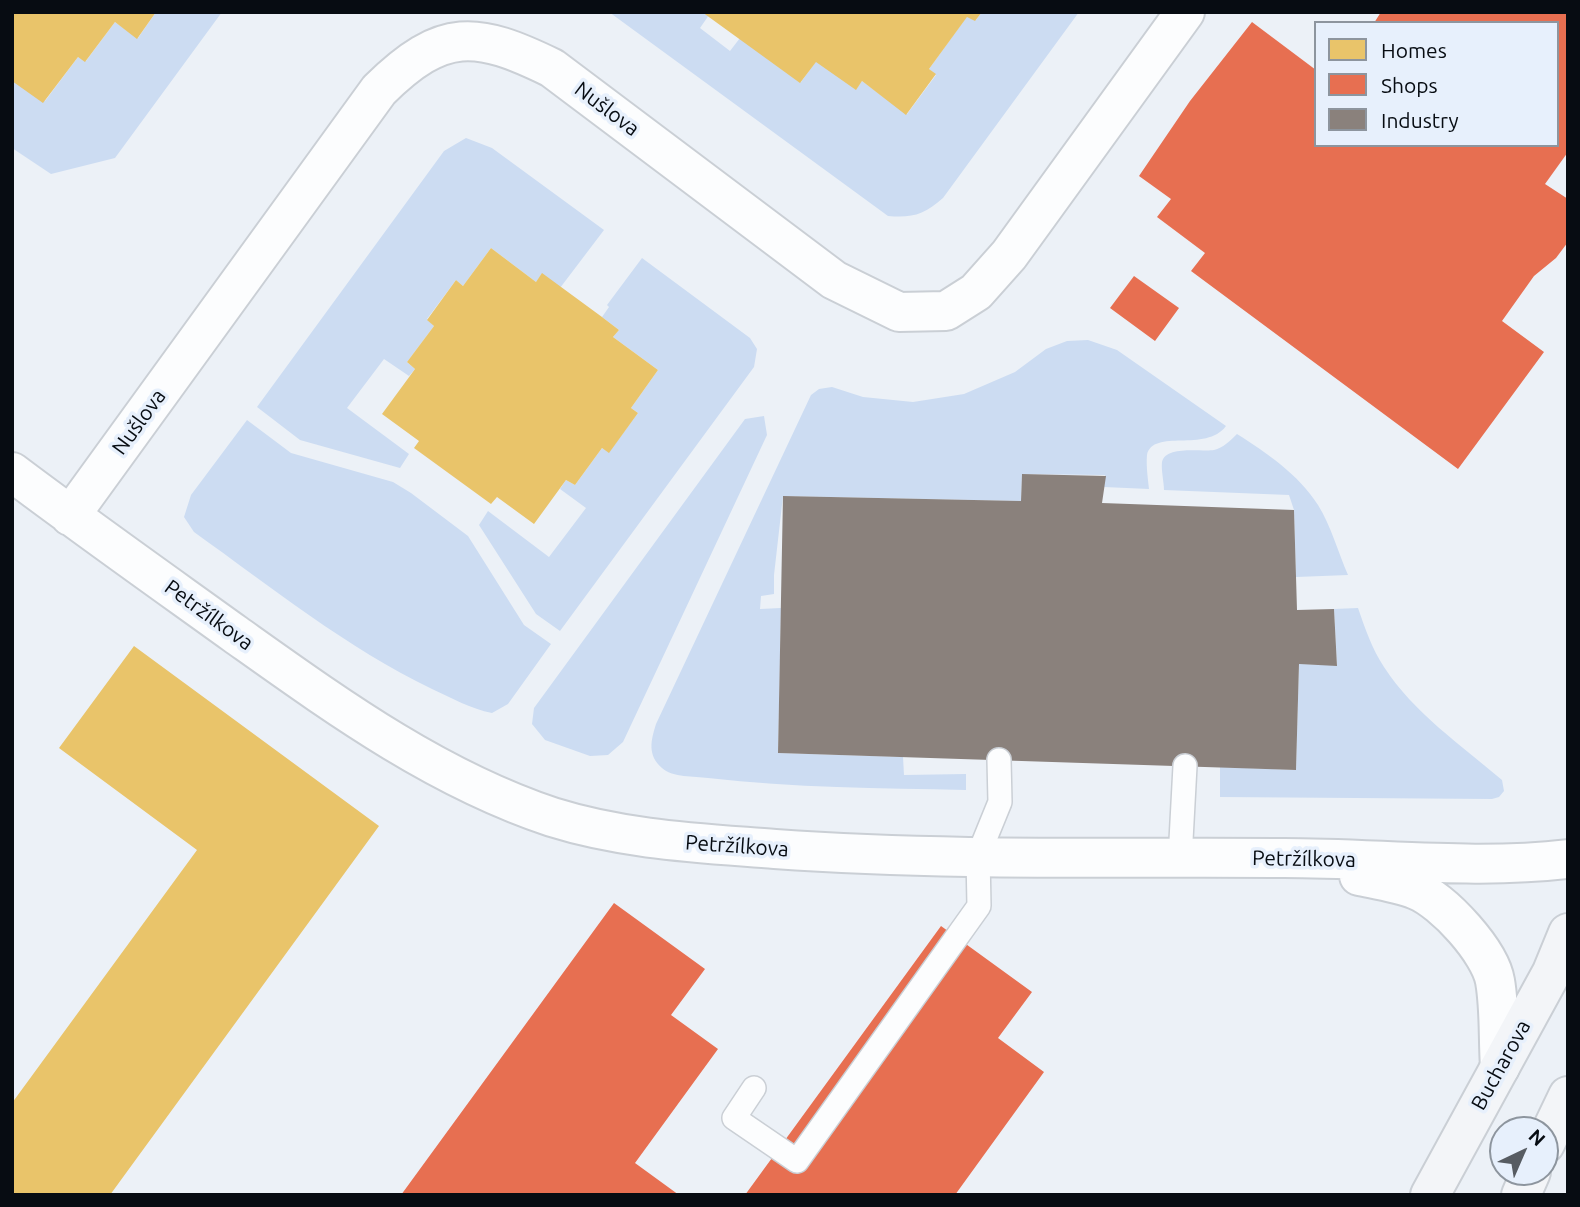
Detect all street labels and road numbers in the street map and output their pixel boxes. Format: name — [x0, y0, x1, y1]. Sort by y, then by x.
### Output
street label: Nušlova — [570, 76, 644, 142]
street label: Nušlova — [107, 384, 171, 460]
street label: Petržílkova — [160, 574, 258, 656]
street label: Petržílkova — [684, 830, 790, 862]
street label: Petržílkova — [1252, 845, 1356, 873]
street label: Bucharova — [1466, 1016, 1536, 1114]

